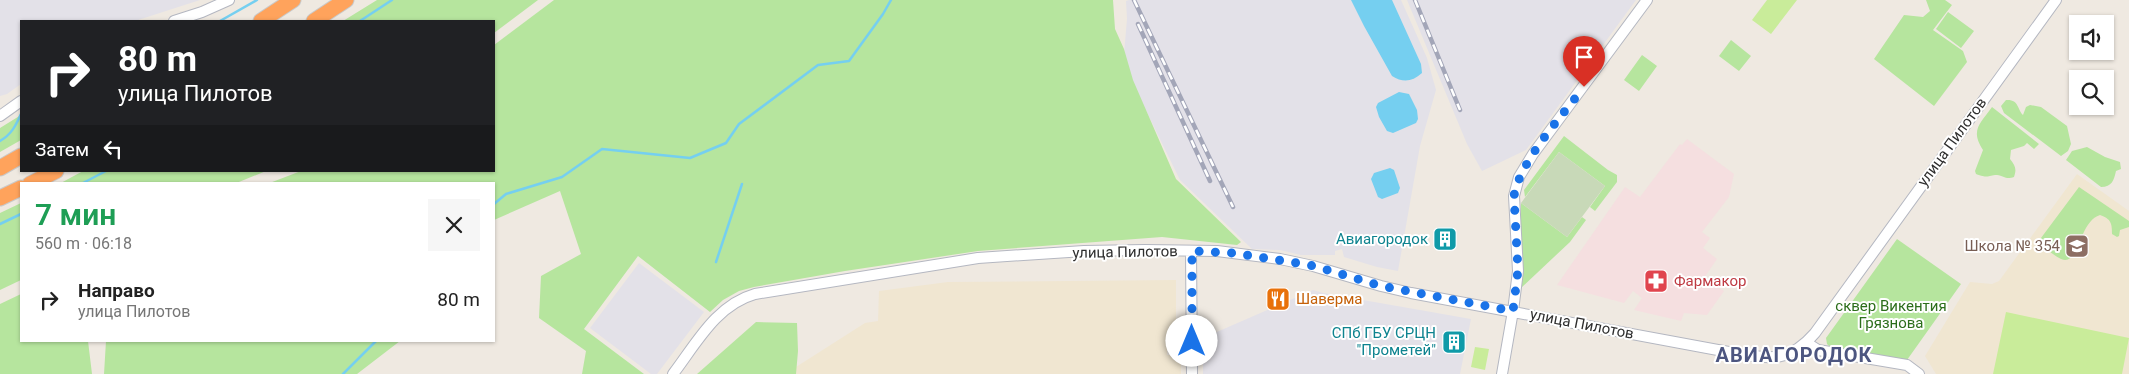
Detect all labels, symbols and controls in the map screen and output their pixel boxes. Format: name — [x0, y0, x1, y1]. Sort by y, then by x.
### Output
map controls — [2069, 15, 2114, 115]
button: sound — [2069, 15, 2114, 60]
pin — [1563, 36, 1605, 87]
text: 80 m — [118, 39, 197, 80]
icon: right — [35, 40, 100, 105]
icon: arrive — [1570, 43, 1598, 71]
button: search — [2069, 70, 2114, 115]
text: улица Пилотов — [118, 81, 273, 106]
street label: улица Пилотов — [1914, 94, 1990, 190]
icon: left — [99, 135, 127, 163]
text: Затем — [35, 138, 89, 161]
text: 7 мин — [35, 197, 116, 232]
button: close — [428, 199, 480, 251]
building icon: Авиагородок — [1432, 226, 1458, 252]
place label: Авиагородок — [1336, 230, 1428, 248]
school or university icon: Школа № 354 — [2064, 233, 2090, 259]
text: 560 m · 06:18 — [35, 234, 132, 253]
place label: Школа № 354 — [1965, 237, 2061, 255]
street label: улица Пилотов — [1072, 242, 1178, 262]
pharmacy icon: Фармакор — [1643, 268, 1669, 294]
place label: Фармакор — [1674, 272, 1746, 290]
text: Направо — [78, 279, 155, 302]
icon: right — [35, 286, 63, 314]
restaurant icon: Шаверма — [1265, 286, 1291, 312]
text: 80 m — [437, 288, 480, 311]
place label: Шаверма — [1296, 290, 1363, 308]
park label: сквер Викентия Грязнова — [1835, 297, 1947, 332]
text: улица Пилотов — [78, 302, 190, 321]
street label: улица Пилотов — [1529, 305, 1635, 343]
position arrow — [1165, 314, 1217, 366]
place label: СПб ГБУ СРЦН "Прометей" — [1332, 324, 1436, 359]
building icon: СПб ГБУ СРЦН "Прометей" — [1441, 329, 1467, 355]
district label: АВИАГОРОДОК — [1716, 343, 1872, 367]

